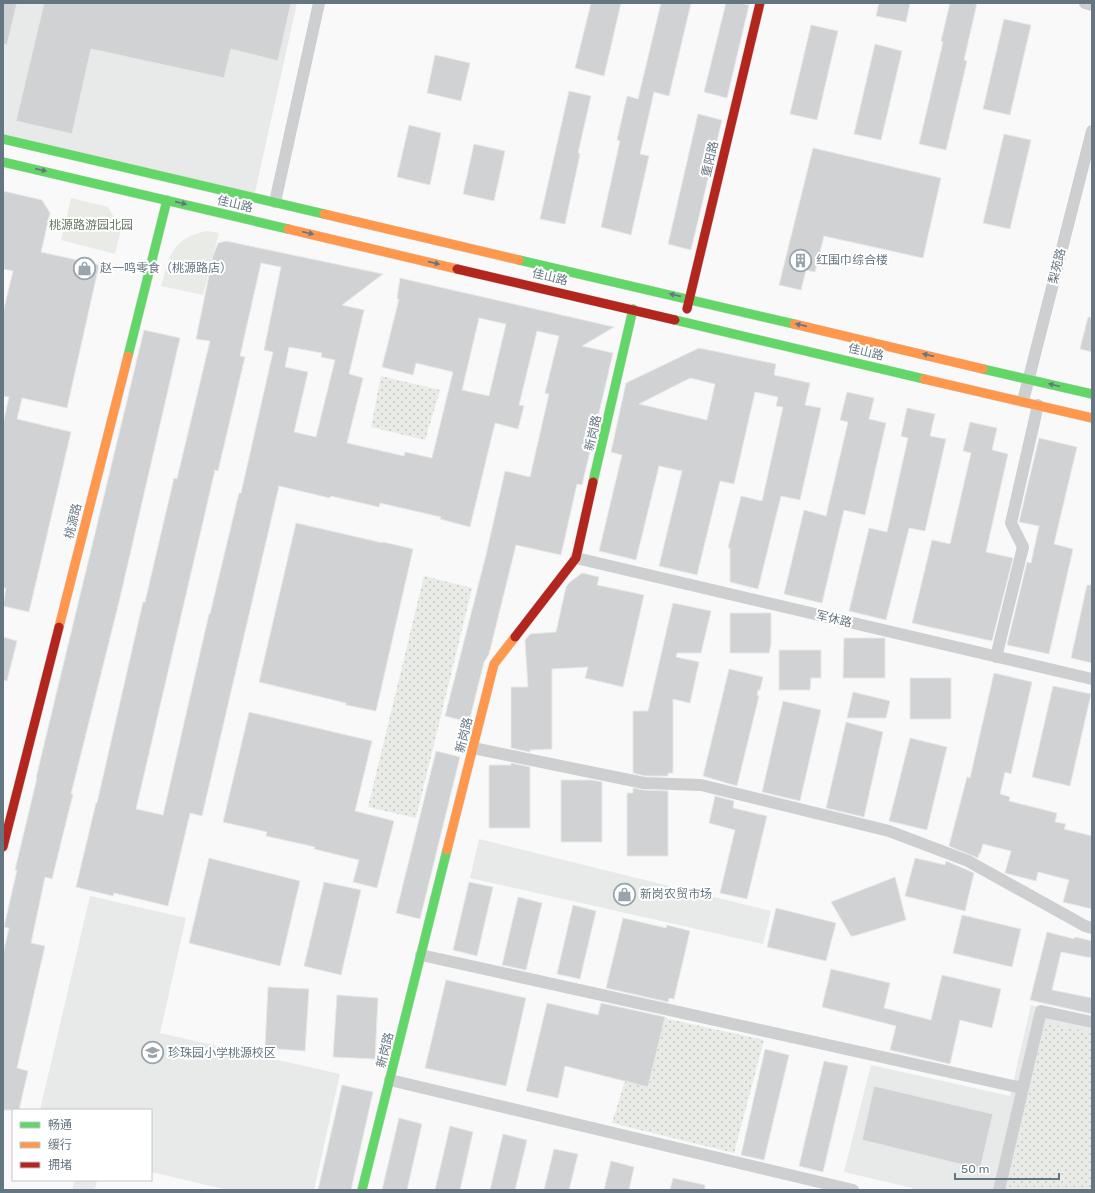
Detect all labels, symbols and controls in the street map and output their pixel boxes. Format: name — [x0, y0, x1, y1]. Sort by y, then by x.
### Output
street label: 重阳路 — [699, 140, 721, 178]
one-way arrow — [35, 168, 47, 174]
street label: 佳山路 — [216, 193, 254, 215]
one-way arrow — [175, 201, 187, 207]
park label: 桃源路游园北园 — [49, 218, 133, 232]
one-way arrow — [302, 230, 314, 236]
building icon: 红围巾综合楼 — [788, 247, 814, 273]
street label: 梨苑路 — [1046, 247, 1068, 285]
place label: 红围巾综合楼 — [816, 253, 888, 267]
shop icon: 赵一鸣零食（桃源路店） — [72, 255, 98, 281]
one-way arrow — [428, 260, 440, 266]
place label: 赵一鸣零食（桃源路店） — [100, 261, 232, 275]
street label: 佳山路 — [531, 266, 569, 288]
one-way arrow — [668, 292, 681, 298]
one-way arrow — [795, 322, 807, 328]
street label: 佳山路 — [847, 341, 885, 363]
one-way arrow — [921, 352, 933, 358]
one-way arrow — [1048, 382, 1060, 388]
street label: 新岗路 — [582, 414, 604, 452]
street label: 桃源路 — [62, 502, 84, 540]
street label: 军休路 — [815, 608, 853, 630]
street label: 新岗路 — [453, 716, 475, 754]
shop icon: 新岗农贸市场 — [611, 881, 637, 907]
place label: 新岗农贸市场 — [640, 887, 712, 901]
street label: 新岗路 — [374, 1031, 396, 1069]
school or university icon: 珍珠园小学桃源校区 — [139, 1040, 165, 1066]
place label: 珍珠园小学桃源校区 — [168, 1046, 276, 1060]
legend — [12, 1109, 152, 1181]
text: 畅通 — [48, 1118, 72, 1132]
text: 缓行 — [48, 1138, 72, 1152]
scale bar — [955, 1155, 1059, 1181]
text: 拥堵 — [48, 1158, 72, 1172]
text: 50 m — [961, 1162, 989, 1176]

